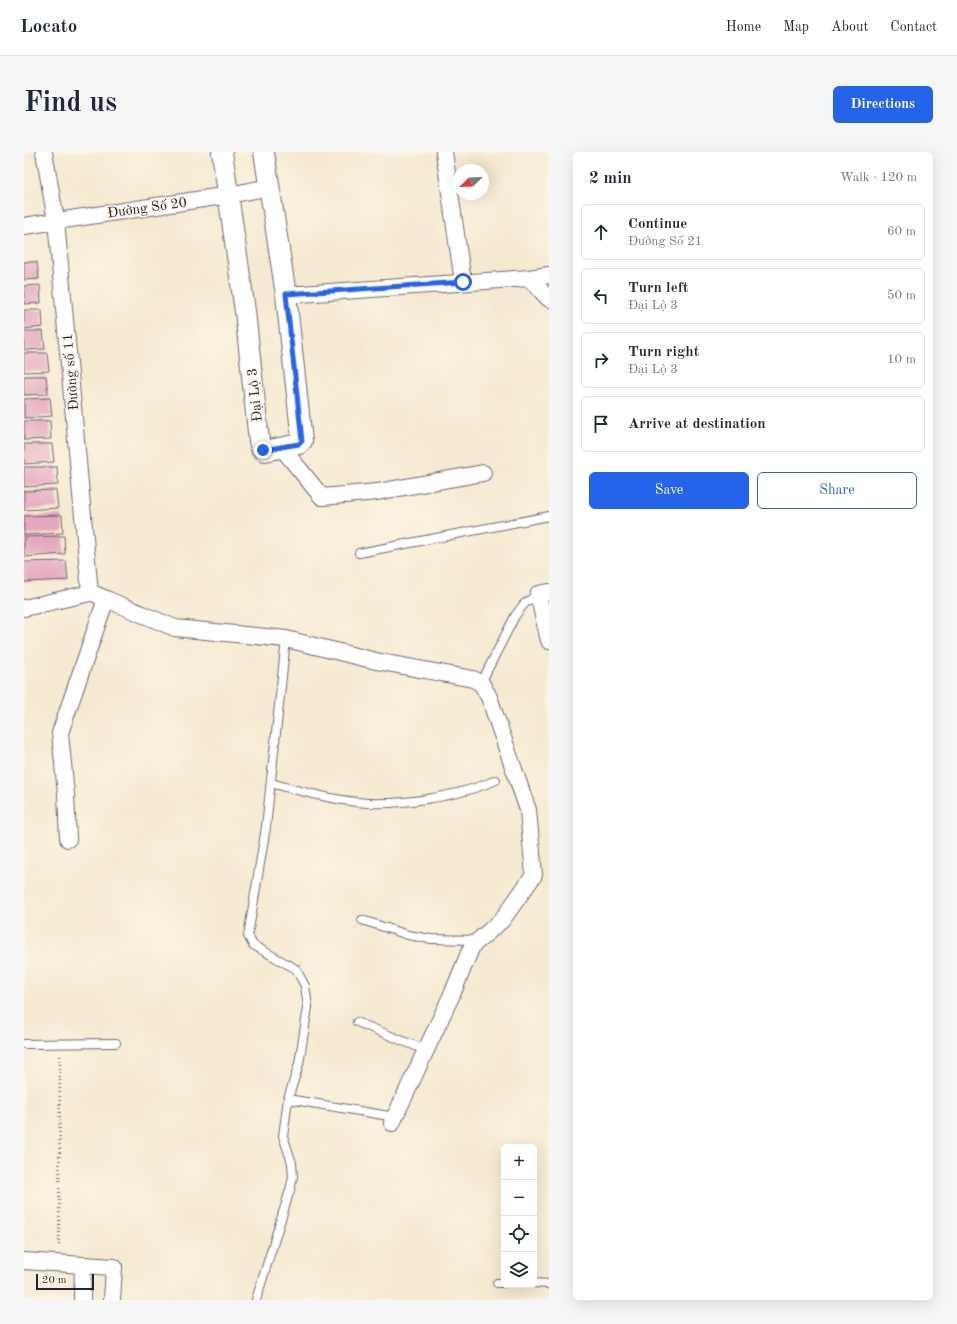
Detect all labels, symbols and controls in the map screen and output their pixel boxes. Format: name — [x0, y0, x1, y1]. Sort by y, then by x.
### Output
text: Locato — [20, 18, 77, 37]
text: Home — [726, 20, 761, 34]
text: Map — [783, 20, 809, 34]
text: About — [831, 20, 868, 34]
text: Contact — [890, 20, 937, 34]
button: Directions — [833, 86, 933, 123]
text: Find us — [24, 90, 117, 118]
north arrow — [453, 164, 489, 200]
text: 2 min — [589, 170, 632, 187]
text: Walk · 120 m — [840, 171, 917, 184]
street label: Đường Số 20 — [106, 195, 188, 220]
text: Continue — [628, 217, 687, 232]
icon: ahead — [590, 221, 612, 243]
text: 60 m — [887, 225, 916, 238]
text: Đường Số 21 — [628, 235, 702, 248]
route start — [454, 273, 472, 291]
text: Turn left — [628, 281, 688, 296]
icon: left — [590, 285, 612, 307]
text: 50 m — [887, 289, 916, 302]
text: Đại Lộ 3 — [628, 299, 678, 312]
street label: Đường số 11 — [60, 333, 81, 411]
text: Turn right — [628, 345, 699, 360]
icon: right — [590, 349, 612, 371]
text: 10 m — [887, 353, 916, 366]
text: Đại Lộ 3 — [628, 363, 678, 376]
street label: Đại Lộ 3 — [245, 367, 265, 422]
icon: arrive — [590, 413, 612, 435]
text: Arrive at destination — [628, 417, 766, 432]
route end — [254, 441, 272, 459]
button: Save — [589, 472, 749, 509]
button: Share — [757, 472, 917, 509]
map controls — [501, 1144, 537, 1288]
button: + — [501, 1144, 537, 1180]
button: − — [501, 1180, 537, 1216]
button: locate — [501, 1216, 537, 1252]
button: layers — [501, 1252, 537, 1288]
scale bar — [36, 1272, 94, 1291]
text: 20 m — [42, 1275, 67, 1286]

